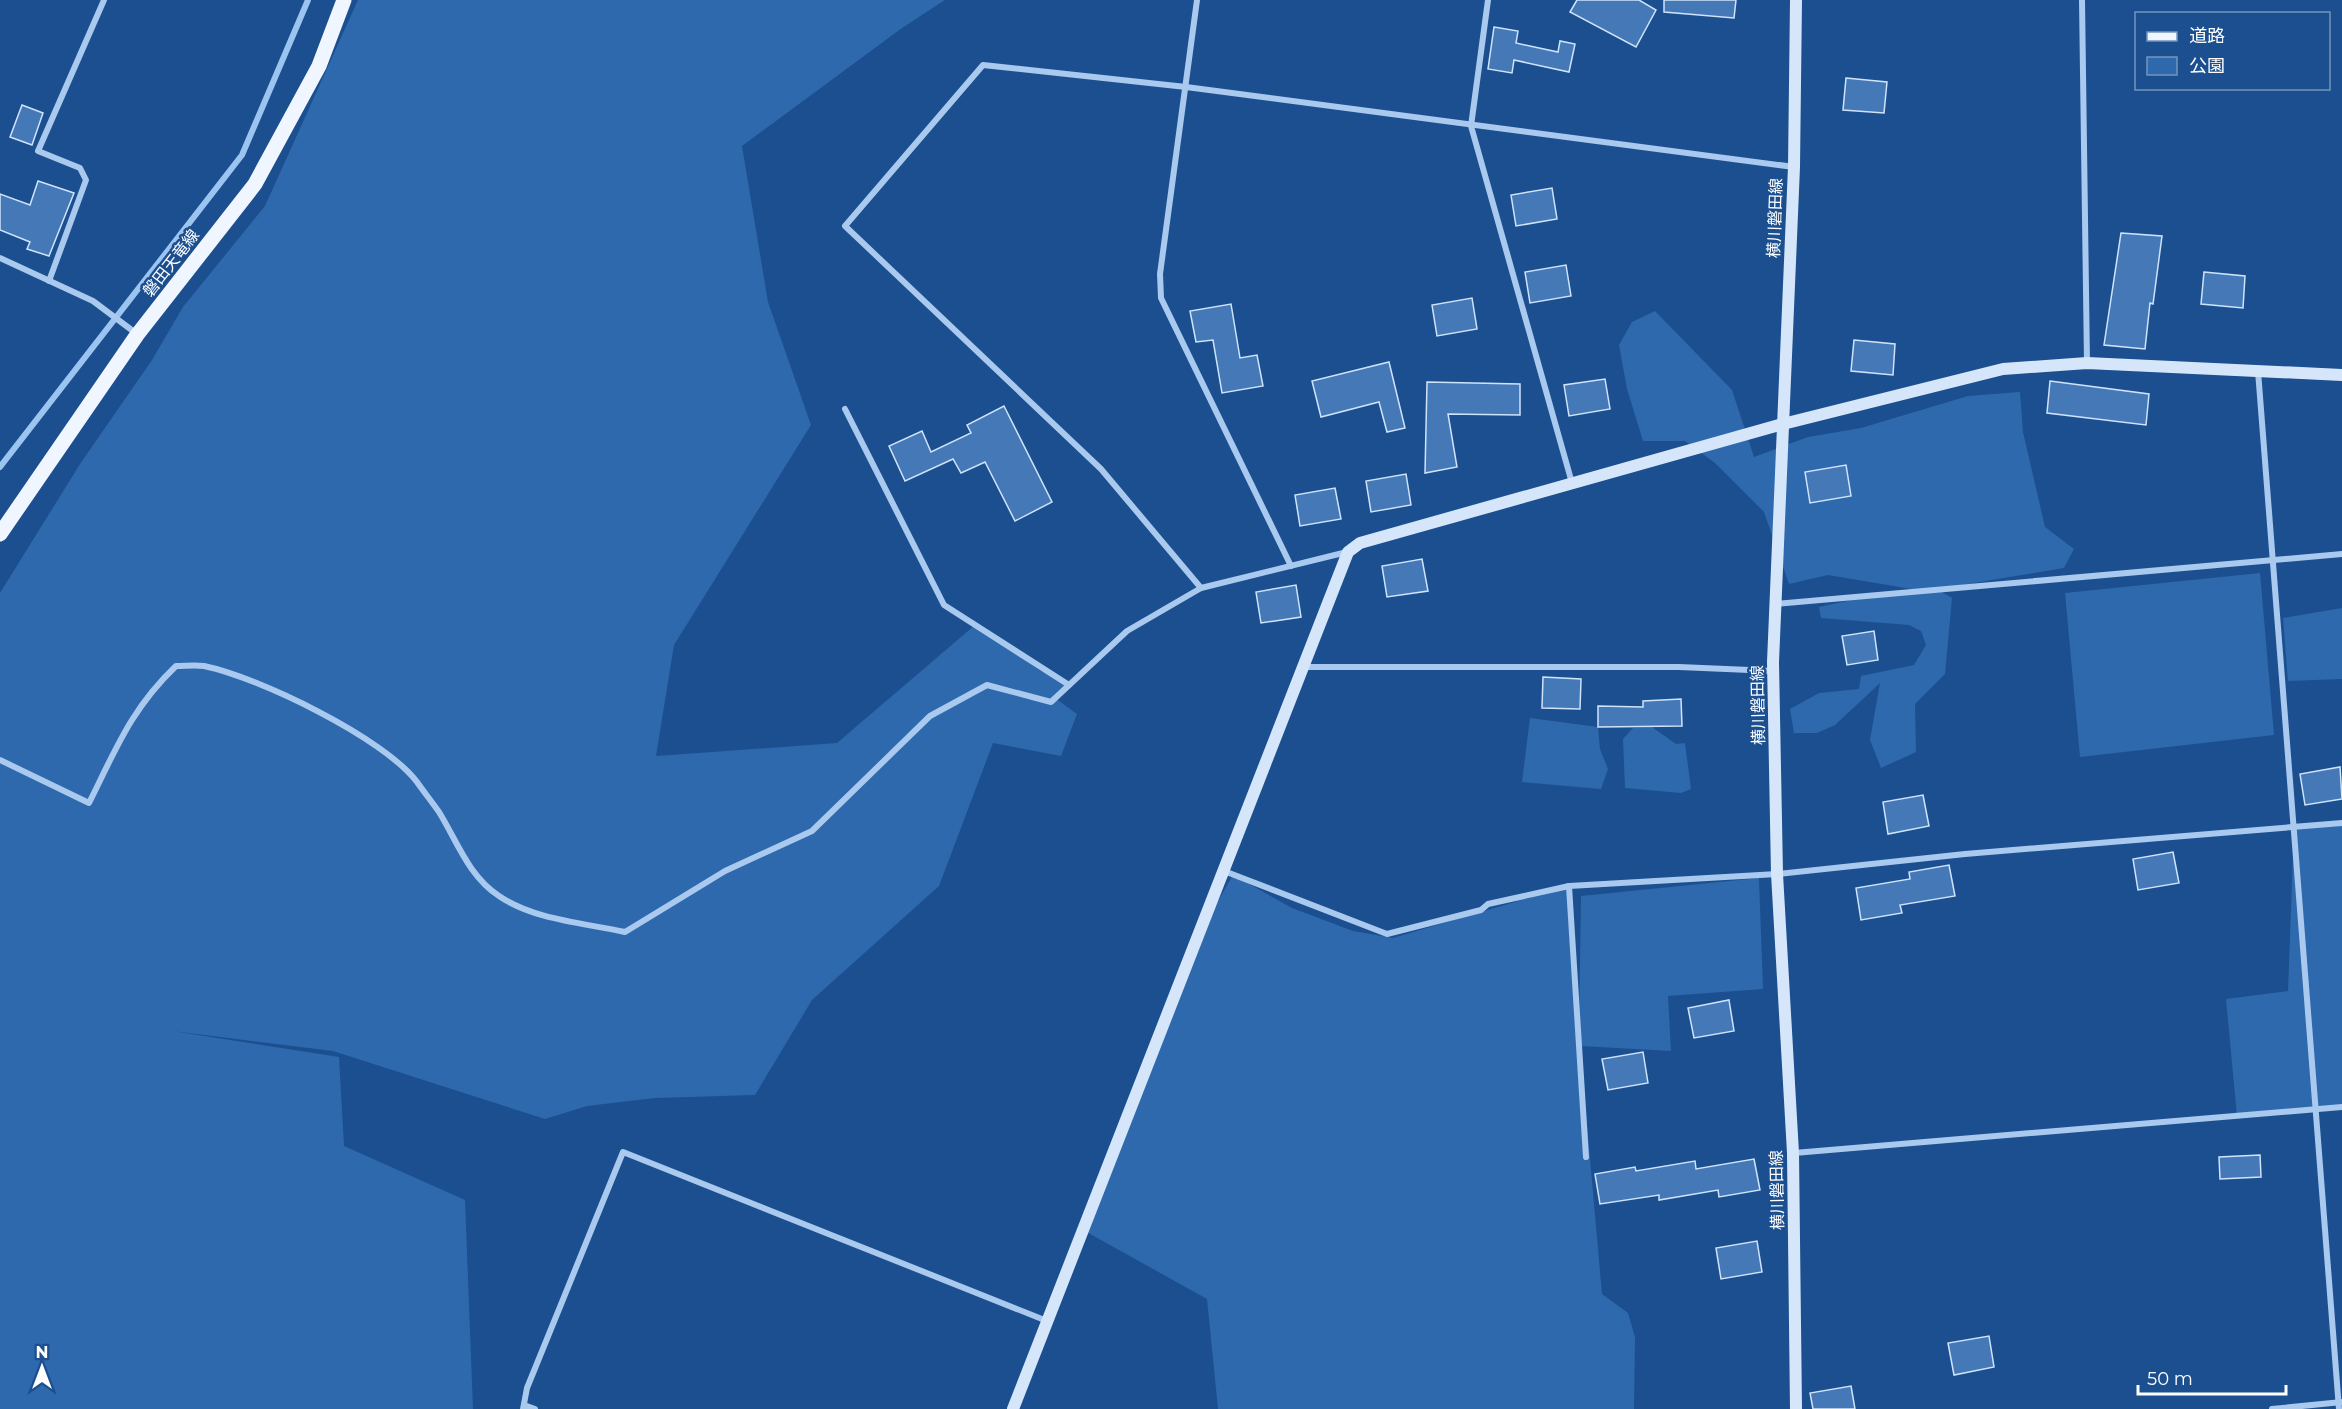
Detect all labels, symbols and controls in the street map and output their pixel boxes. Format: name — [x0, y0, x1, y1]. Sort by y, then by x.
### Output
legend — [2135, 12, 2330, 90]
text: 道路 — [2189, 25, 2225, 47]
text: 公園 — [2189, 55, 2225, 77]
street label: 横川磐田線 — [1764, 178, 1786, 258]
street label: 磐田天竜線 — [139, 226, 203, 300]
street label: 横川磐田線 — [1748, 665, 1768, 745]
street label: 横川磐田線 — [1767, 1150, 1787, 1230]
north arrow — [12, 1337, 72, 1397]
text: N — [36, 1343, 48, 1362]
scale bar — [2138, 1358, 2286, 1396]
text: 50 m — [2147, 1368, 2193, 1390]

